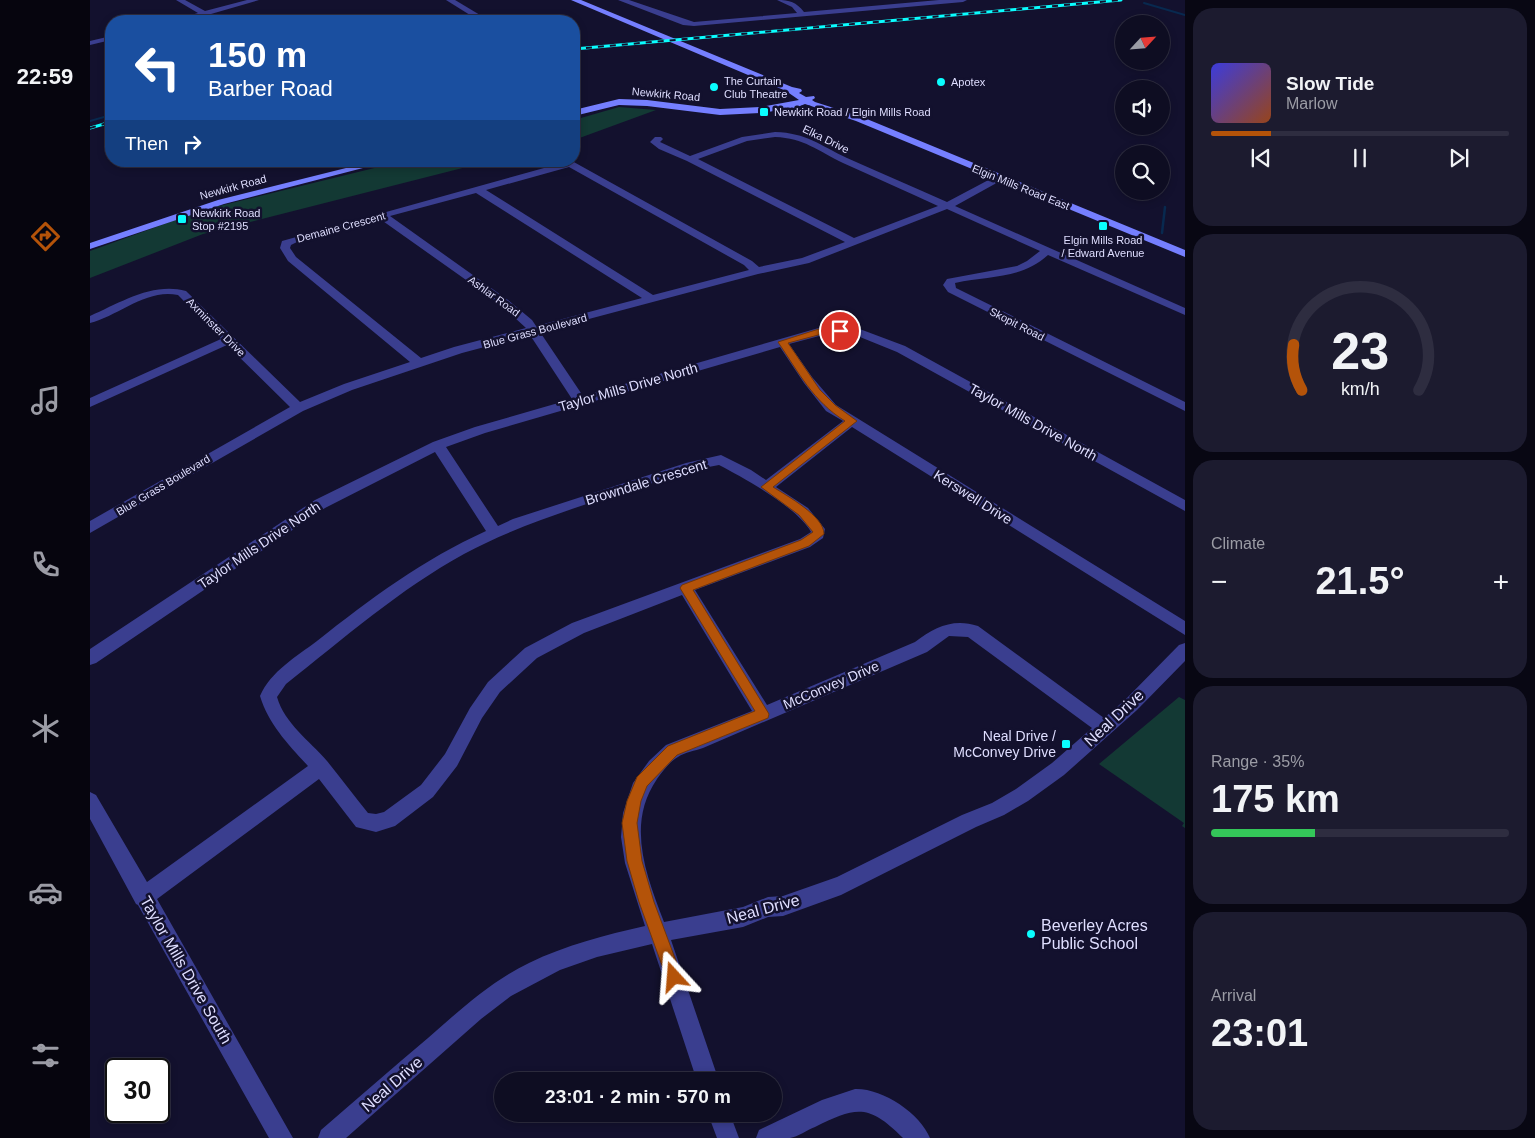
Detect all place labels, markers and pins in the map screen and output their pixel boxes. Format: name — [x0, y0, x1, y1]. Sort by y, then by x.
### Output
place label: The Curtain Club Theatre — [724, 75, 787, 100]
marker: Apotex — [935, 76, 947, 88]
place label: Apotex — [951, 76, 986, 88]
marker: The Curtain Club Theatre — [708, 81, 720, 93]
marker: Newkirk Road / Elgin Mills Road — [758, 106, 770, 118]
place label: Newkirk Road / Elgin Mills Road — [774, 106, 931, 118]
place label: Newkirk Road Stop #2195 — [192, 207, 260, 232]
marker: Newkirk Road Stop #2195 — [176, 213, 188, 225]
marker: Elgin Mills Road / Edward Avenue — [1097, 220, 1109, 232]
place label: Elgin Mills Road / Edward Avenue — [1062, 234, 1144, 259]
pin — [819, 310, 861, 352]
place label: Neal Drive / McConvey Drive — [953, 728, 1056, 760]
marker: Neal Drive / McConvey Drive — [1060, 738, 1072, 750]
place label: Beverley Acres Public School — [1041, 917, 1148, 952]
marker: Beverley Acres Public School — [1025, 928, 1037, 940]

